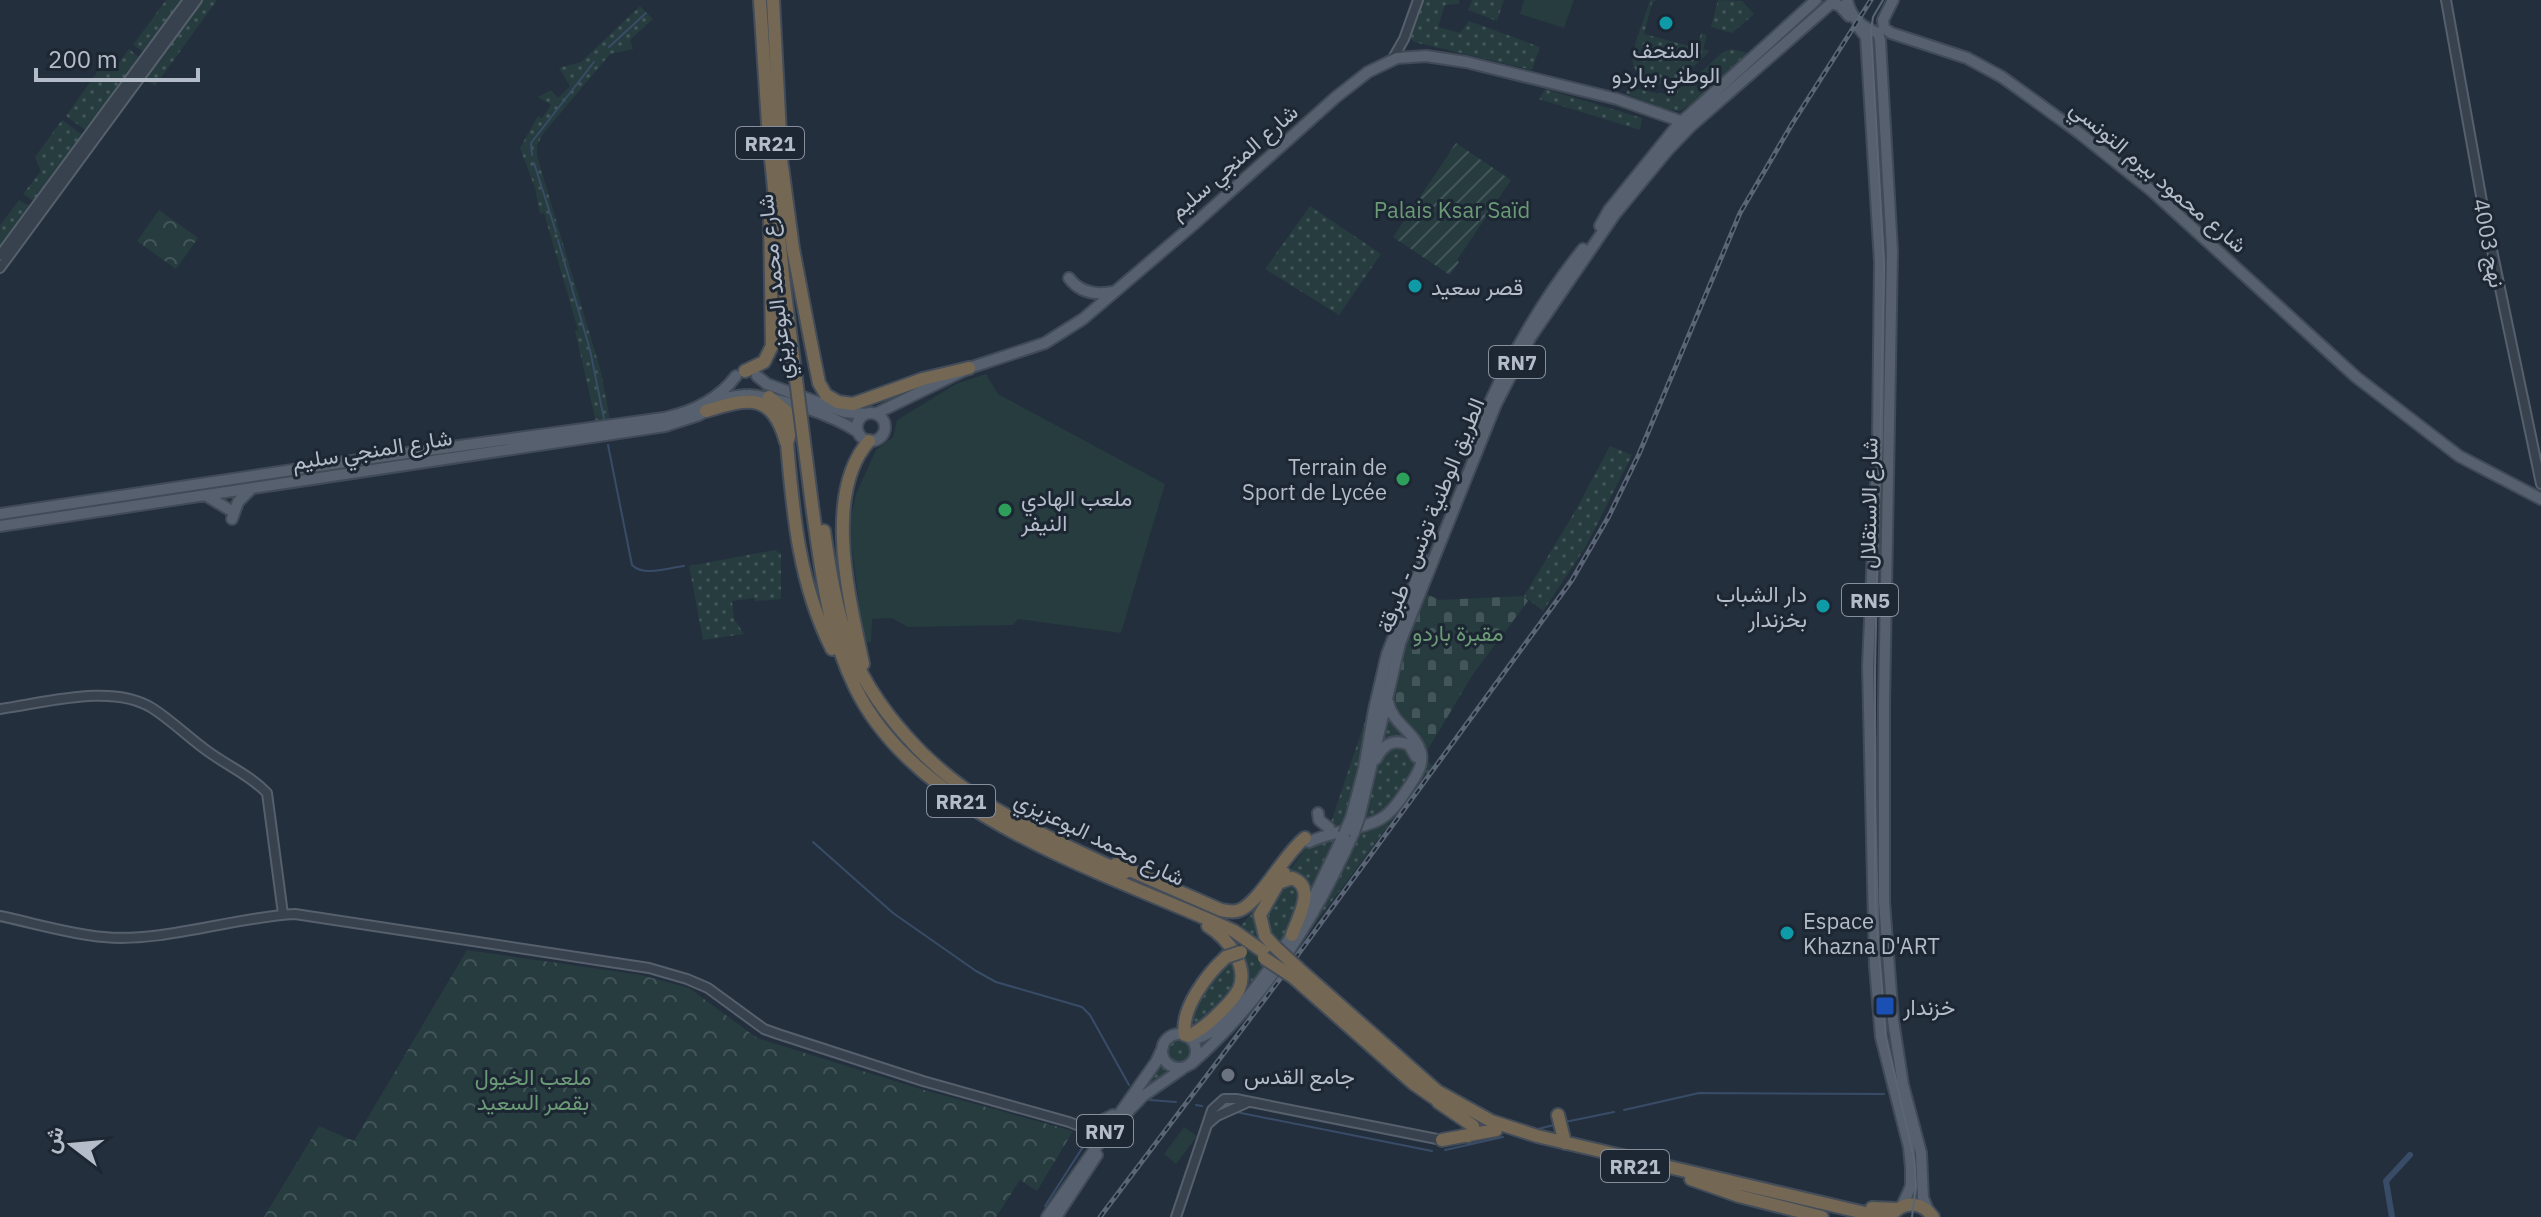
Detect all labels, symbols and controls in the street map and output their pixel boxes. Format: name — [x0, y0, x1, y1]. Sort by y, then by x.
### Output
marker: المتحف الوطني بباردو — [1657, 14, 1675, 32]
scale bar — [36, 32, 198, 82]
place label: المتحف الوطني بباردو — [1612, 35, 1720, 94]
text: 200 m — [48, 43, 118, 75]
street label: شارع محمود بيرم التونسي — [2061, 93, 2254, 263]
street label: شارع المنجي سليم — [1162, 97, 1307, 229]
road number: RR21 — [736, 127, 804, 159]
street label: شارع محمد البوعزيزي — [750, 192, 803, 381]
park label: Palais Ksar Saïd — [1374, 195, 1530, 224]
street label: نهج 4003 — [2466, 196, 2513, 290]
place label: قصر سعيد — [1431, 272, 1523, 301]
marker: قصر سعيد — [1406, 277, 1424, 295]
road number: RN7 — [1489, 346, 1545, 378]
street label: الطريق الوطنية تونس - طبرقة — [1370, 393, 1490, 637]
street label: شارع المنجي سليم — [290, 422, 455, 481]
street label: شارع الاستقلال — [1852, 437, 1885, 569]
place label: Terrain de Sport de Lycée — [1242, 452, 1387, 506]
marker: Terrain de Sport de Lycée — [1394, 470, 1412, 488]
place label: ملعب الهادي النيفر — [1020, 483, 1132, 537]
marker: ملعب الهادي النيفر — [996, 501, 1014, 519]
place label: دار الشباب بخزندار — [1716, 579, 1807, 633]
road number: RN5 — [1842, 584, 1898, 616]
marker: دار الشباب بخزندار — [1814, 597, 1832, 615]
park label: مقبرة باردو — [1413, 618, 1503, 647]
street label: شارع محمد البوعزيزي — [1008, 784, 1190, 896]
road number: RR21 — [927, 785, 995, 817]
place label: Espace Khazna D'ART — [1803, 906, 1940, 960]
marker: Espace Khazna D'ART — [1778, 924, 1796, 942]
place label: خزندار — [1902, 992, 1955, 1021]
marker: خزندار — [1874, 995, 1896, 1017]
place label: جامع القدس — [1244, 1061, 1355, 1091]
park label: ملعب الخيول بقصر السعيد — [475, 1062, 591, 1116]
marker: جامع القدس — [1219, 1066, 1237, 1084]
north arrow — [32, 1105, 112, 1185]
road number: RN7 — [1077, 1115, 1133, 1147]
text: ش — [35, 1123, 70, 1156]
road number: RR21 — [1601, 1150, 1669, 1182]

